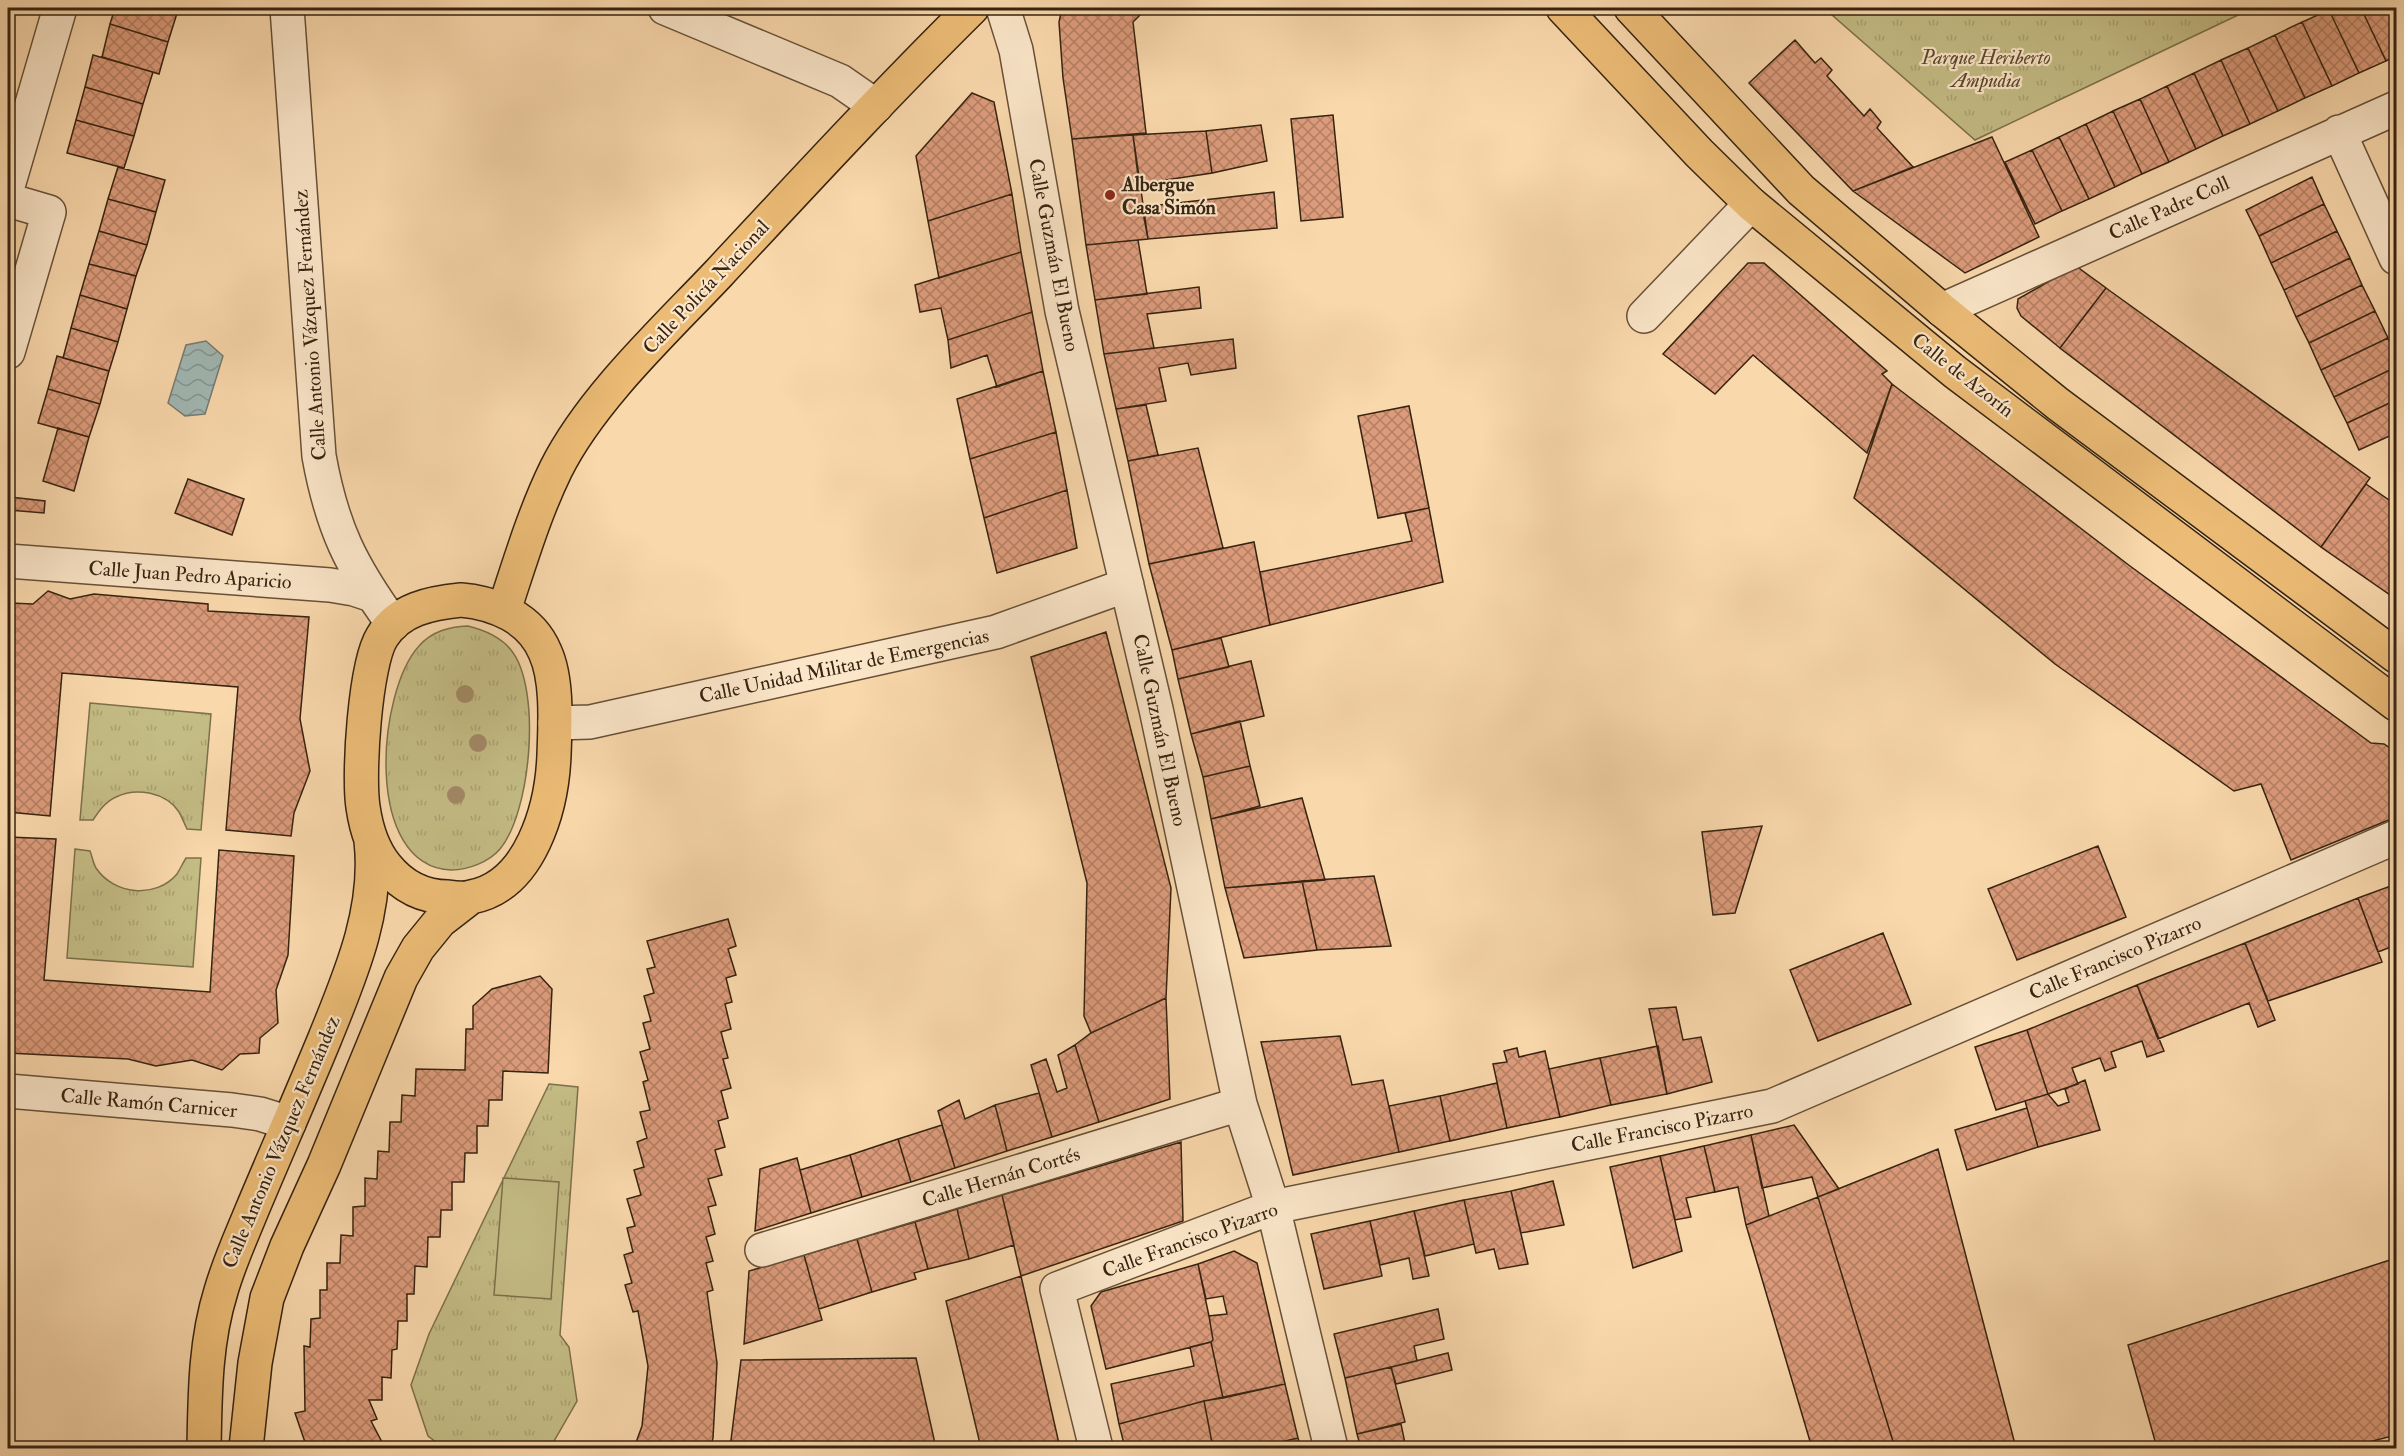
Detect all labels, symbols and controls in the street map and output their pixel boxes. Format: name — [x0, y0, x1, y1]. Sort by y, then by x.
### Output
park label: Parque Heriberto Ampudia — [1920, 45, 2051, 93]
street label: Calle Guzmán El Bueno — [1023, 156, 1085, 354]
street label: Calle Padre Coll — [2105, 170, 2233, 246]
place label: Albergue Casa Simón — [1121, 172, 1217, 220]
street label: Calle Antonio Vázquez Fernández — [288, 188, 332, 461]
marker: Albergue Casa Simón — [1103, 188, 1117, 202]
street label: Calle Policía Nacional — [637, 215, 775, 359]
street label: Calle de Azorín — [1907, 327, 2019, 423]
street label: Calle Juan Pedro Aparicio — [88, 555, 292, 596]
street label: Calle Unidad Militar de Emergencias — [697, 623, 991, 709]
street label: Calle Guzmán El Bueno — [1127, 632, 1193, 828]
street label: Calle Francisco Pizarro — [2025, 910, 2205, 1006]
street label: Calle Antonio Vázquez Fernández — [216, 1012, 346, 1272]
street label: Calle Ramón Carnicer — [60, 1083, 239, 1123]
street label: Calle Francisco Pizarro — [1569, 1098, 1755, 1158]
street label: Calle Hernán Cortés — [919, 1141, 1083, 1213]
street label: Calle Francisco Pizarro — [1099, 1197, 1281, 1283]

